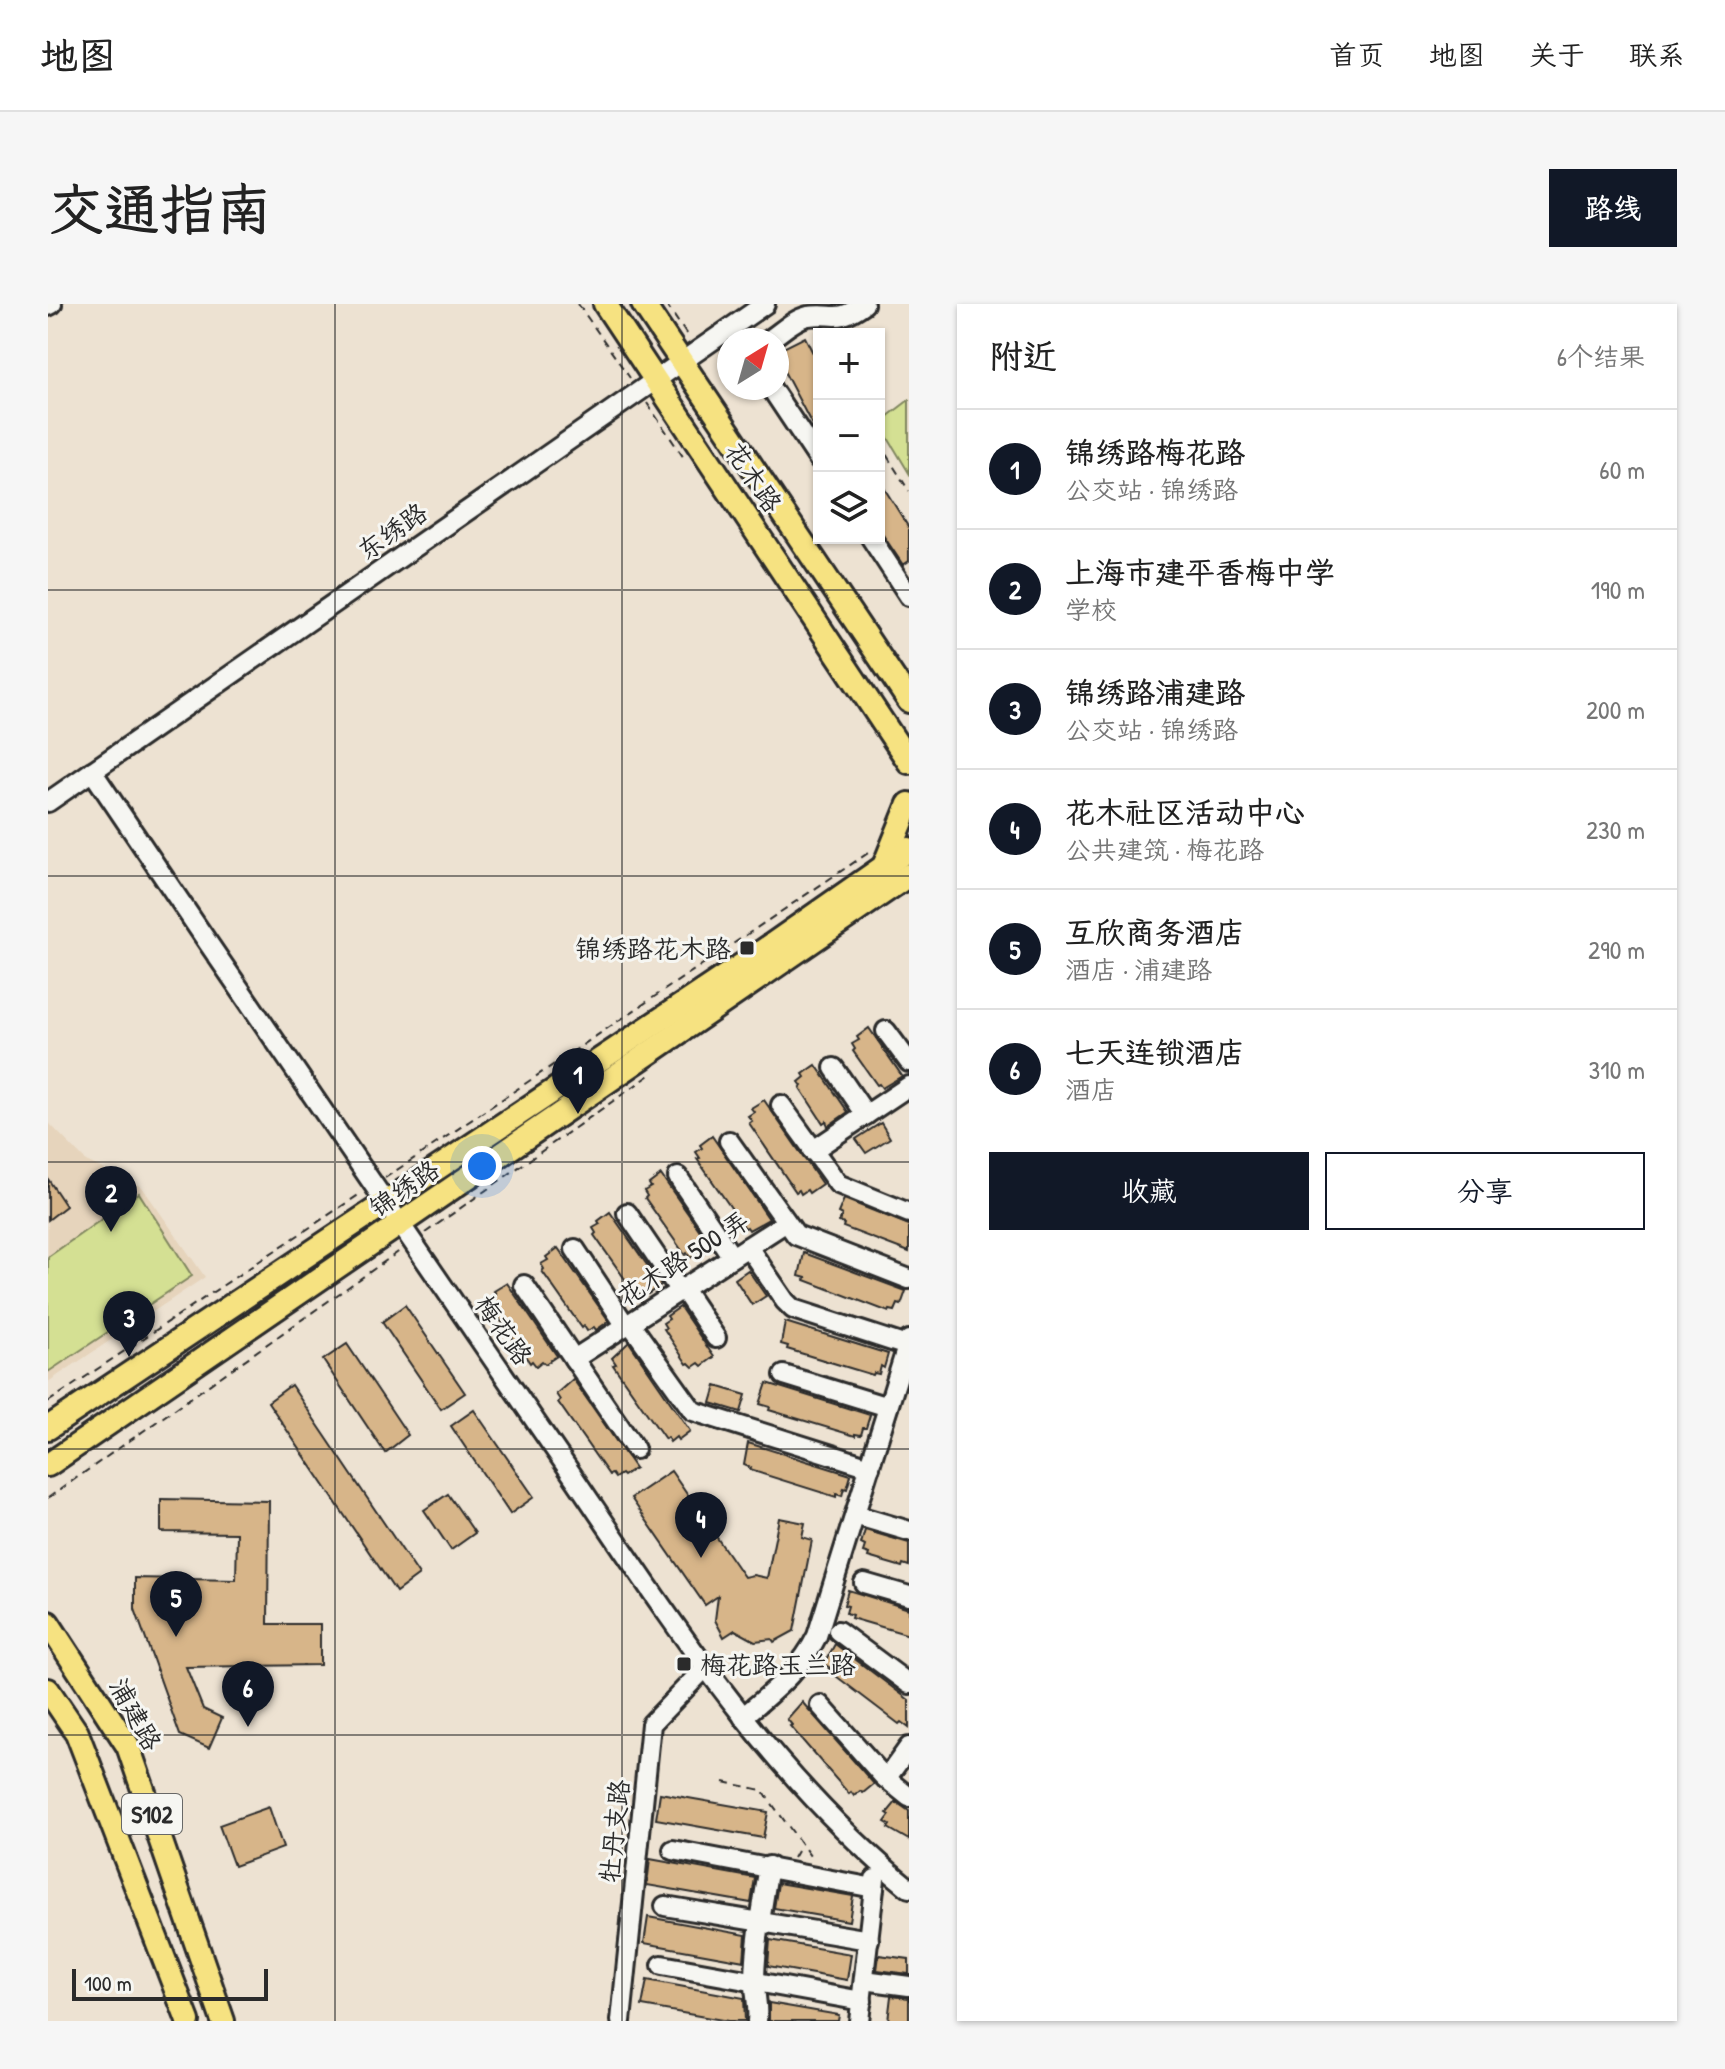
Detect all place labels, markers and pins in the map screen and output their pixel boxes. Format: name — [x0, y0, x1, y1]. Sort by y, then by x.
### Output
place label: 锦绣路花木路 — [575, 931, 731, 966]
marker: 锦绣路花木路 — [738, 939, 756, 957]
pin: 1 — [552, 1048, 604, 1114]
pin: 2 — [85, 1166, 137, 1232]
pin: 3 — [103, 1291, 155, 1357]
pin: 4 — [675, 1492, 727, 1558]
pin: 5 — [150, 1571, 202, 1637]
place label: 梅花路玉兰路 — [700, 1647, 856, 1682]
marker: 梅花路玉兰路 — [675, 1655, 693, 1673]
pin: 6 — [222, 1661, 274, 1727]

